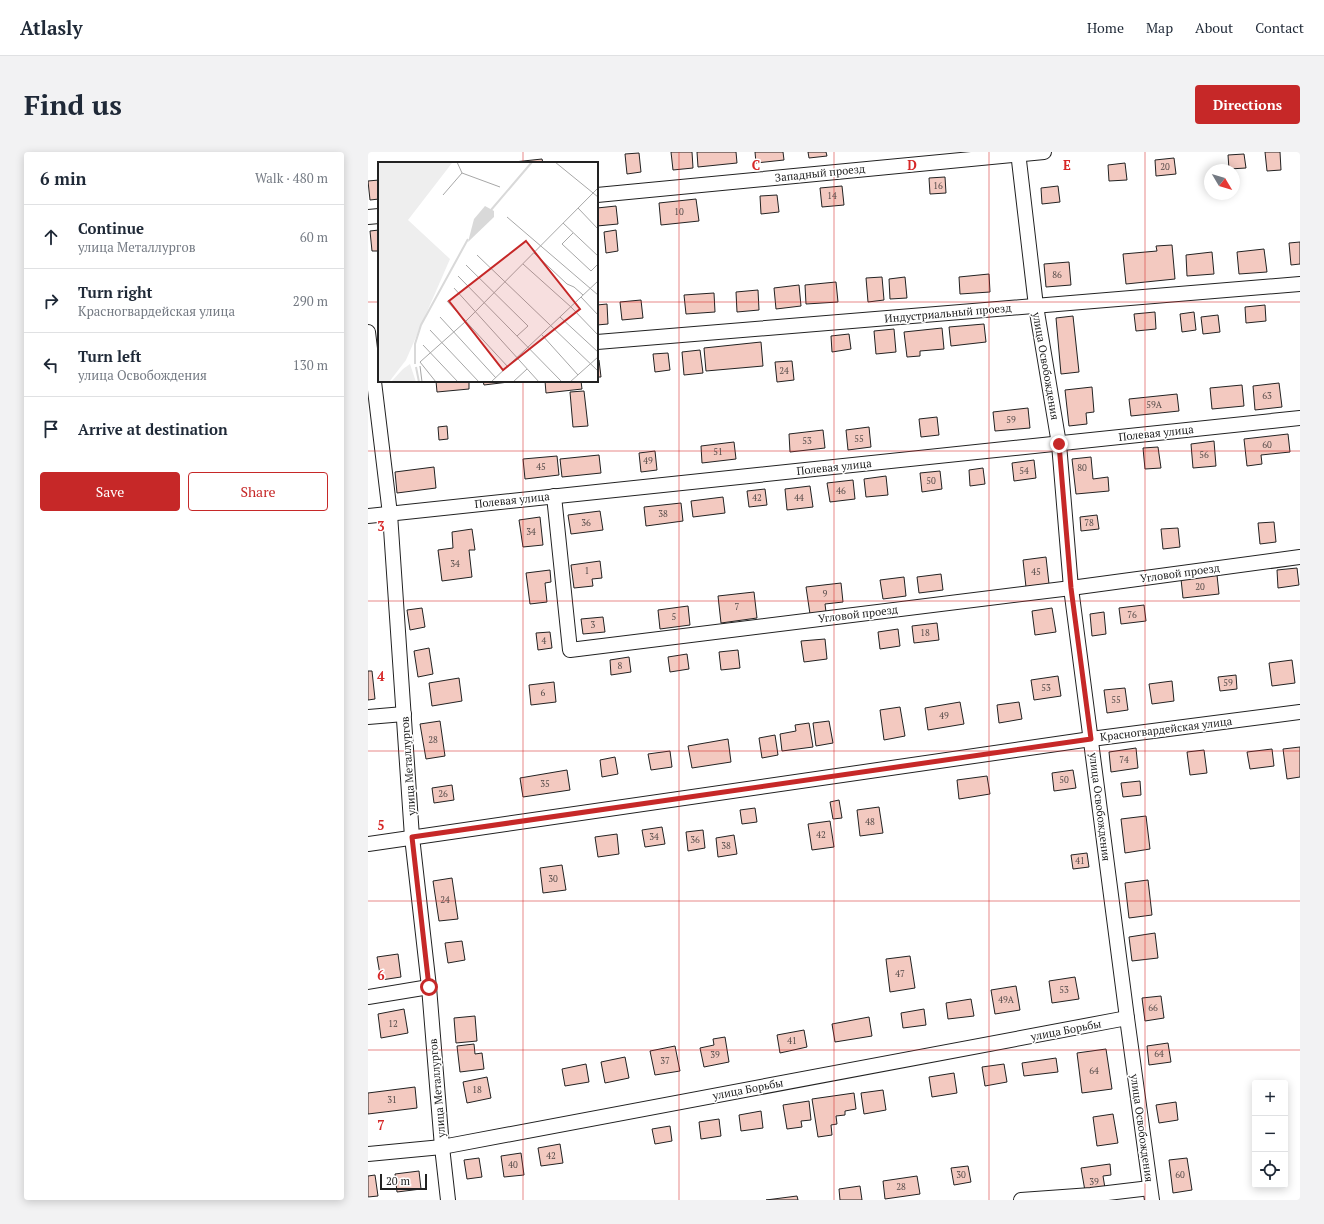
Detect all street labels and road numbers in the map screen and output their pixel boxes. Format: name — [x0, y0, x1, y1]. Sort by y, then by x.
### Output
street label: Западный проезд — [774, 161, 866, 185]
street label: Индустриальный проезд — [884, 300, 1012, 326]
street label: улица Освобождения — [1029, 310, 1062, 421]
street label: Полевая улица — [1118, 422, 1195, 444]
street label: Полевая улица — [796, 456, 873, 478]
street label: Полевая улица — [474, 489, 551, 511]
street label: Угловой проезд — [1139, 560, 1221, 586]
street label: Угловой проезд — [817, 602, 899, 626]
street label: Красногвардейская улица — [1099, 714, 1233, 744]
street label: улица Металлургов — [398, 716, 419, 817]
street label: улица Освобождения — [1086, 751, 1114, 862]
street label: улица Борьбы — [1029, 1016, 1103, 1044]
street label: улица Металлургов — [426, 1038, 448, 1139]
street label: улица Освобождения — [1127, 1072, 1157, 1183]
street label: улица Борьбы — [711, 1075, 785, 1103]

